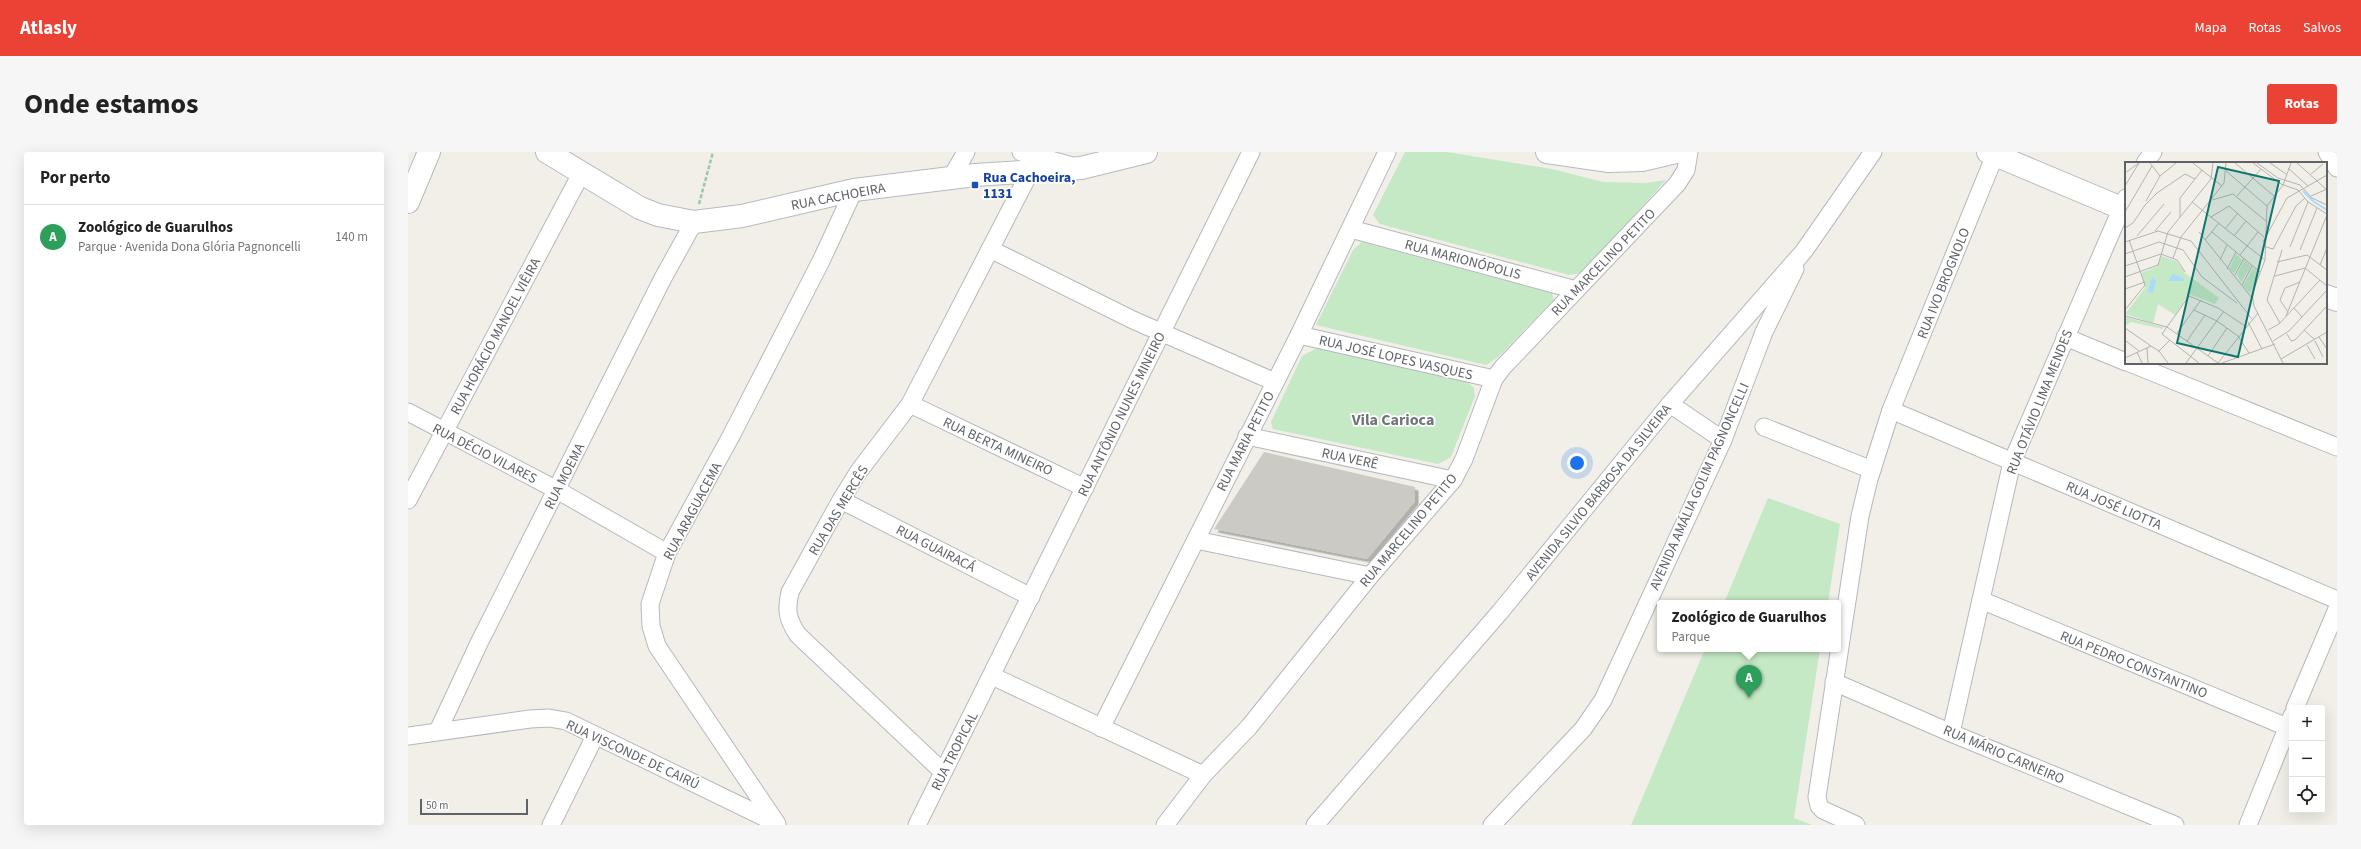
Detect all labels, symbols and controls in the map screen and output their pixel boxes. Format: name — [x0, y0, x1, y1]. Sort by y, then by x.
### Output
text: Atlasly — [20, 15, 77, 42]
text: Mapa — [2195, 18, 2226, 38]
text: Rotas — [2248, 18, 2281, 38]
text: Salvos — [2303, 18, 2341, 38]
text: Onde estamos — [24, 84, 198, 124]
button: Rotas — [2267, 84, 2337, 124]
inset map — [2125, 162, 2327, 364]
text: Por perto — [40, 166, 110, 190]
place label: Rua Cachoeira, 1131 — [983, 168, 1075, 204]
street label: RUA CACHOEIRA — [789, 178, 887, 216]
marker: Rua Cachoeira, 1131 — [970, 180, 980, 190]
street label: RUA MARCELINO PETITO — [1547, 204, 1661, 321]
text: Zoológico de Guarulhos — [78, 217, 233, 238]
street label: RUA IVO BROGNOLO — [1913, 225, 1975, 342]
text: A — [49, 228, 57, 246]
text: 140 m — [335, 228, 368, 246]
street label: RUA MARIONÓPOLIS — [1402, 235, 1523, 285]
text: Parque · Avenida Dona Glória Pagnoncelli — [78, 238, 301, 256]
street label: RUA HORÁCIO MANOEL VIÊIRA — [446, 254, 546, 419]
street label: RUA OTÁVIO LIMA MENDES — [2002, 327, 2078, 478]
street label: RUA ANTÔNIO NUNES MINEIRO — [1073, 329, 1171, 500]
street label: RUA JOSÉ LOPES VASQUES — [1317, 331, 1475, 385]
street label: AVENIDA AMÁLIA GOLIM PAGNONCELLI — [1645, 380, 1755, 593]
street label: RUA MARIA PETITO — [1212, 388, 1280, 495]
street label: AVENIDA SILVIO BARBOSA DA SILVEIRA — [1521, 400, 1677, 585]
district label: Vila Carioca — [1351, 409, 1434, 431]
street label: RUA BERTA MINEIRO — [939, 413, 1056, 481]
street label: RUA DÉCIO VILARES — [429, 419, 540, 489]
street label: RUA MOEMA — [540, 440, 590, 513]
street label: RUA VERÊ — [1320, 443, 1380, 475]
your location — [1567, 453, 1587, 473]
street label: RUA ARAGUACEMA — [659, 459, 727, 564]
street label: RUA DAS MERCÊS — [804, 462, 874, 559]
street label: RUA MARCELINO PETITO — [1355, 469, 1462, 592]
street label: RUA JOSÉ LIOTTA — [2063, 477, 2165, 535]
street label: RUA GUAIRACÁ — [892, 520, 979, 578]
popup — [1657, 600, 1841, 652]
text: Zoológico de Guarulhos — [1672, 607, 1826, 628]
street label: RUA PEDRO CONSTANTINO — [2057, 626, 2210, 704]
text: Parque — [1672, 628, 1710, 646]
pin: A — [1736, 665, 1762, 698]
map controls — [2289, 705, 2325, 813]
button: + — [2289, 705, 2325, 741]
street label: RUA TROPICAL — [926, 708, 983, 794]
street label: RUA VISCONDE DE CAIRÚ — [562, 715, 703, 795]
street label: RUA MÁRIO CARNEIRO — [1940, 720, 2067, 789]
button: − — [2289, 741, 2325, 777]
button: locate — [2289, 777, 2325, 813]
scale bar — [420, 797, 528, 816]
text: 50 m — [426, 798, 448, 813]

